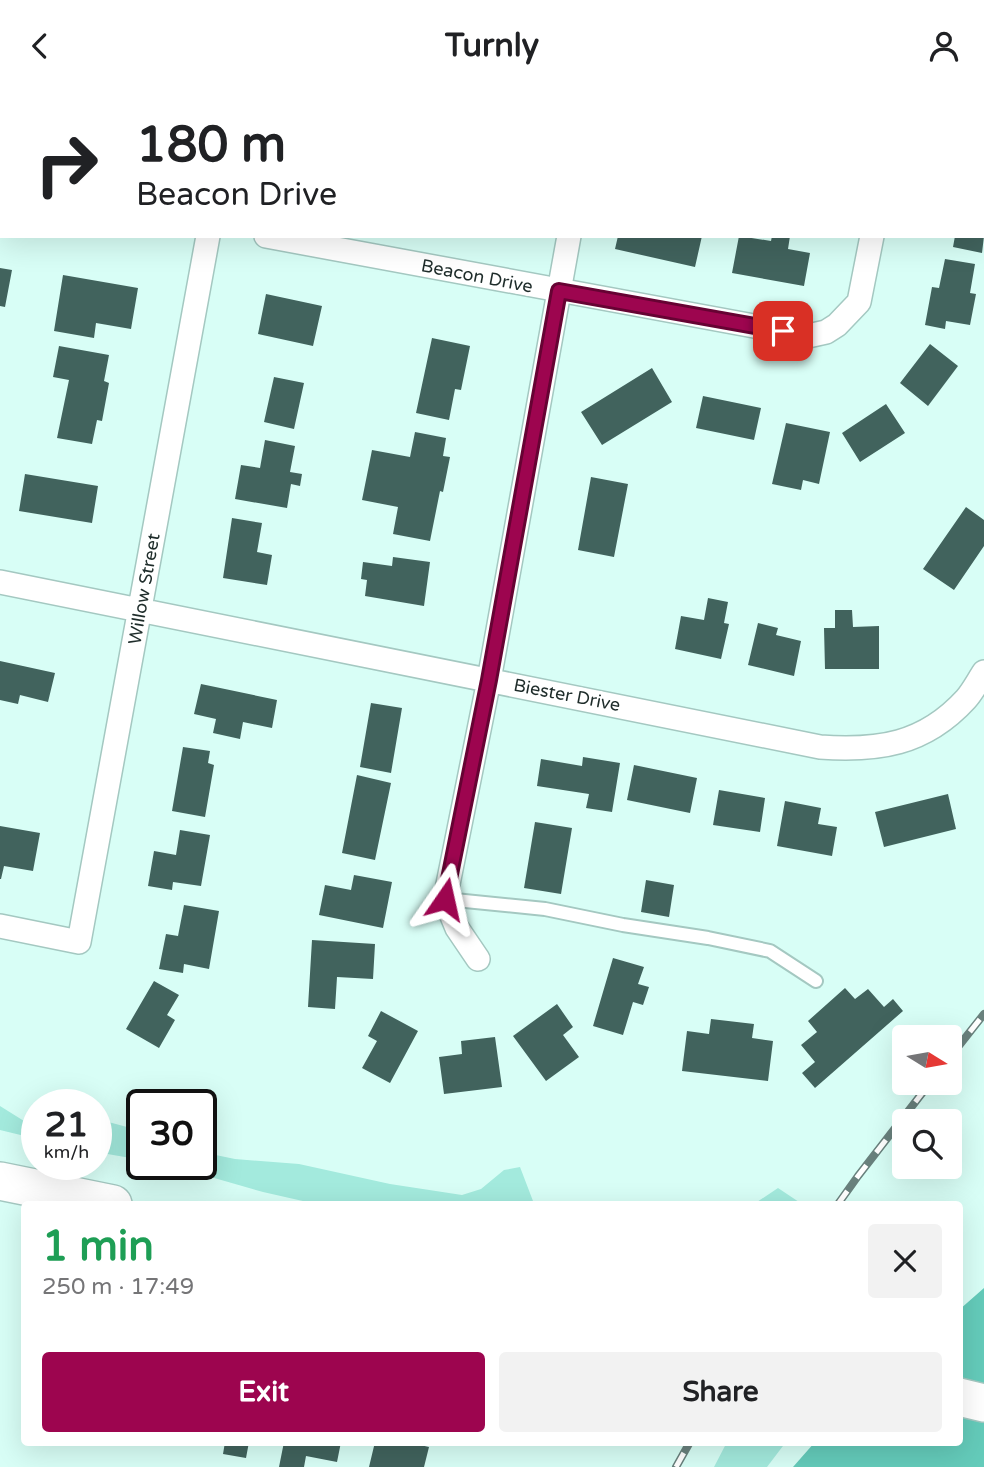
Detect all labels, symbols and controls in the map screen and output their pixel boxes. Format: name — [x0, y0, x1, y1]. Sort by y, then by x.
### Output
icon: back — [21, 27, 59, 65]
text: Turnly — [445, 27, 539, 65]
icon: person — [925, 27, 963, 65]
text: 180 m — [136, 116, 286, 175]
icon: right — [21, 119, 112, 210]
text: Beacon Drive — [136, 176, 337, 214]
street label: Beacon Drive — [419, 254, 535, 298]
pin — [753, 301, 813, 361]
icon: arrive — [764, 312, 802, 350]
street label: Willow Street — [123, 531, 165, 646]
street label: Biester Drive — [512, 674, 622, 716]
position arrow — [408, 862, 482, 936]
north arrow — [892, 1025, 962, 1095]
map controls — [892, 1025, 962, 1179]
speed limit sign: 30 — [126, 1089, 217, 1180]
text: 21 — [45, 1104, 88, 1146]
button: search — [892, 1109, 962, 1179]
text: km/h — [44, 1141, 89, 1163]
text: 1 min — [42, 1221, 154, 1272]
button: close — [868, 1224, 942, 1298]
text: 250 m · 17:49 — [42, 1273, 194, 1301]
button: Exit — [42, 1352, 485, 1432]
button: Share — [499, 1352, 942, 1432]

